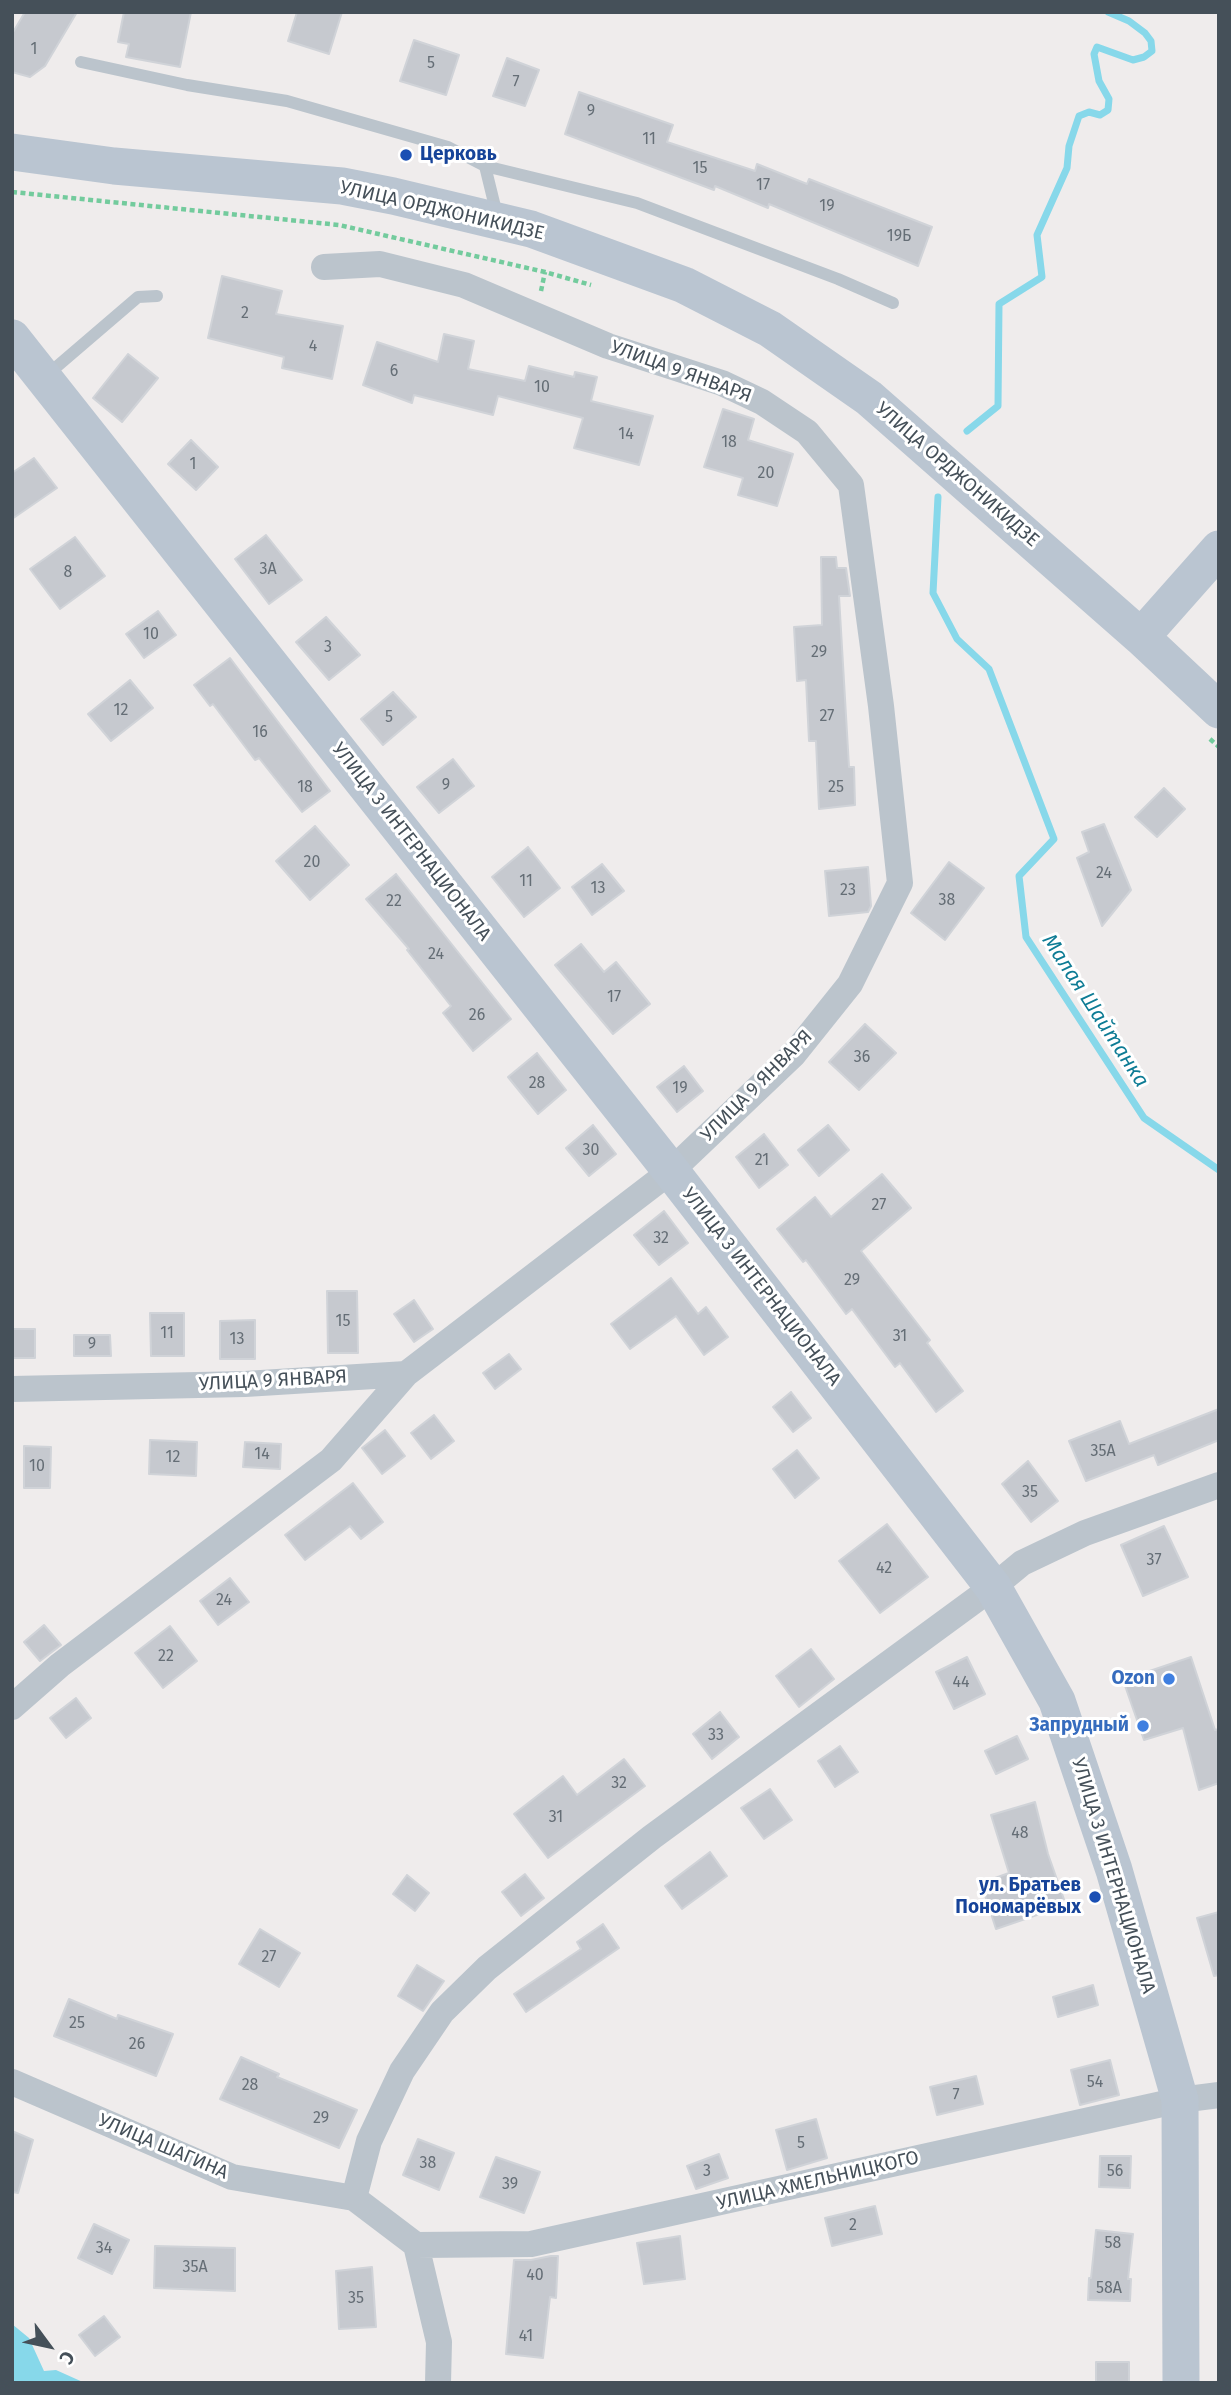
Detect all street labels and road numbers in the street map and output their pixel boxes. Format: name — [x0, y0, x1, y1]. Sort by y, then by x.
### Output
street label: УЛИЦА ОРДЖОНИКИДЗЕ — [338, 176, 546, 246]
street label: УЛИЦА 9 ЯНВАРЯ — [607, 336, 755, 408]
street label: УЛИЦА ОРДЖОНИКИДЗЕ — [871, 398, 1043, 552]
street label: УЛИЦА 3 ИНТЕРНАЦИОНАЛА — [327, 738, 495, 946]
street label: УЛИЦА 9 ЯНВАРЯ — [697, 1026, 817, 1146]
street label: УЛИЦА 3 ИНТЕРНАЦИОНАЛА — [677, 1183, 845, 1391]
street label: УЛИЦА 9 ЯНВАРЯ — [198, 1366, 348, 1396]
street label: УЛИЦА 3 ИНТЕРНАЦИОНАЛА — [1066, 1755, 1160, 1997]
street label: УЛИЦА ШАГИНА — [95, 2109, 231, 2185]
street label: УЛИЦА ХМЕЛЬНИЦКОГО — [715, 2147, 921, 2215]

